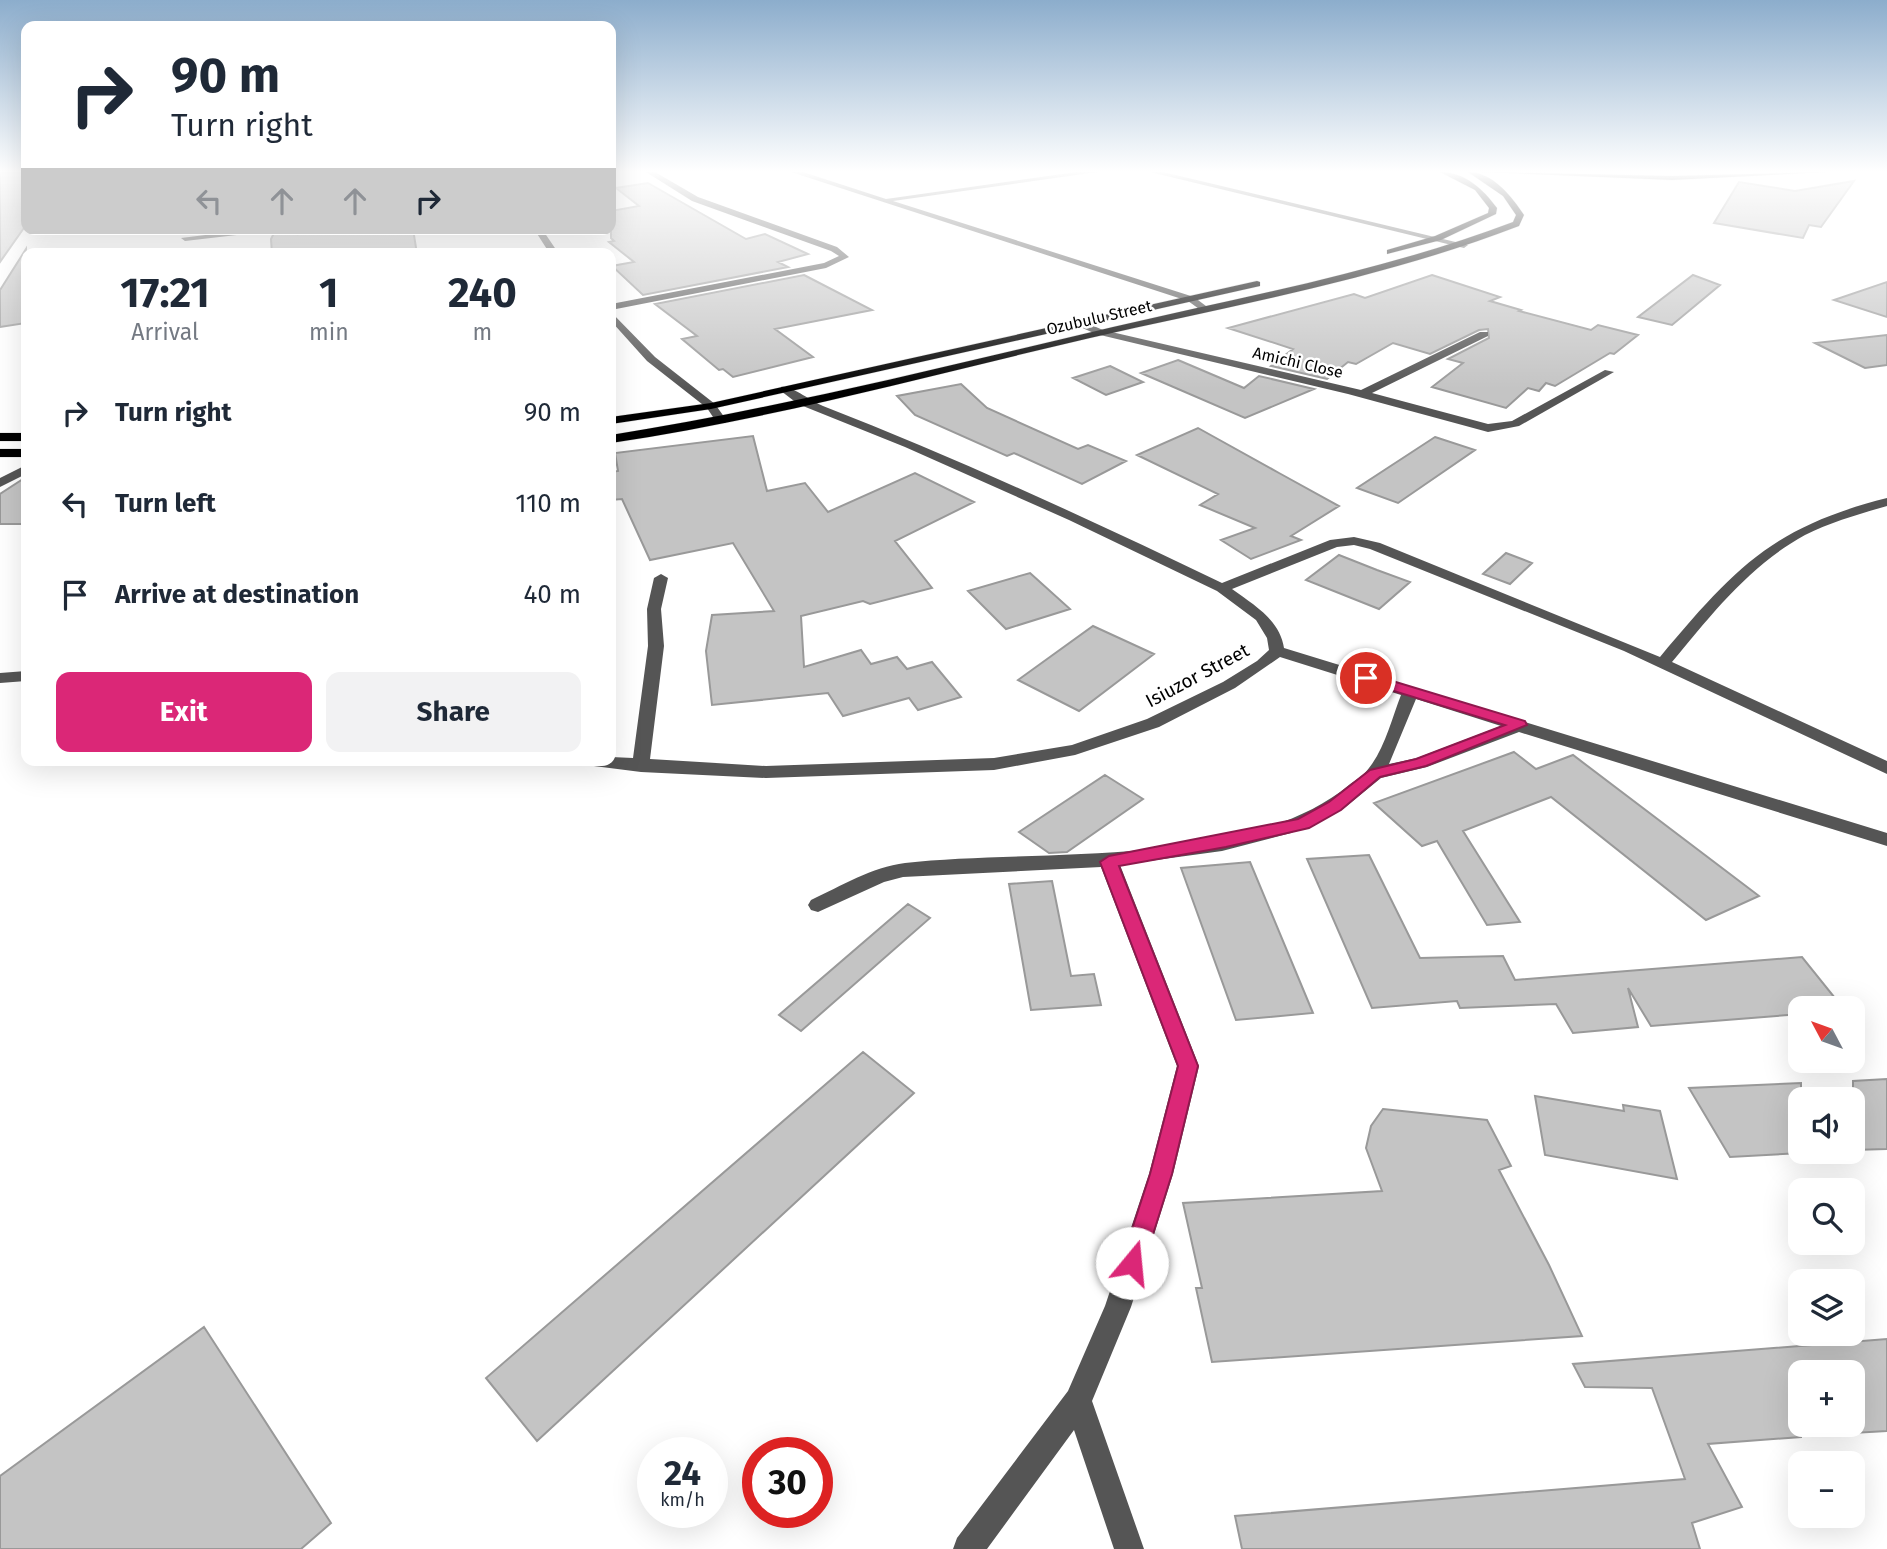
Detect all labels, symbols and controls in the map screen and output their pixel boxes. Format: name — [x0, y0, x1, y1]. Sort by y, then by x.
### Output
text: 90 m — [171, 46, 280, 105]
icon: right — [56, 49, 147, 140]
text: Turn right — [171, 106, 313, 144]
icon: left — [190, 182, 228, 220]
icon: ahead — [263, 182, 301, 220]
icon: ahead — [336, 182, 374, 220]
icon: right — [409, 182, 447, 220]
text: 17:21 — [120, 268, 210, 318]
text: 1 — [319, 268, 339, 318]
text: 240 — [448, 268, 517, 318]
street label: Ozubulu Street — [1045, 296, 1154, 339]
text: Arrival — [131, 318, 199, 346]
text: min — [309, 318, 349, 346]
text: m — [472, 318, 492, 346]
street label: Amichi Close — [1251, 343, 1345, 382]
icon: right — [56, 394, 94, 432]
text: Turn right — [115, 397, 232, 428]
text: 90 m — [524, 397, 581, 428]
icon: left — [56, 485, 94, 523]
text: Turn left — [115, 488, 216, 519]
text: 110 m — [515, 488, 581, 519]
icon: arrive — [56, 576, 94, 614]
text: Arrive at destination — [115, 579, 359, 610]
text: 40 m — [523, 579, 581, 610]
street label: Isiuzor Street — [1141, 638, 1253, 712]
pin — [1336, 648, 1396, 708]
icon: arrive — [1347, 659, 1385, 697]
button: Exit — [56, 672, 312, 752]
button: Share — [326, 672, 581, 752]
north arrow — [1788, 996, 1866, 1073]
map controls — [1788, 996, 1865, 1528]
button: sound — [1788, 1087, 1865, 1164]
button: search — [1788, 1178, 1865, 1255]
position arrow — [1095, 1226, 1169, 1300]
button: layers — [1788, 1269, 1865, 1346]
button: + — [1788, 1360, 1865, 1437]
speed limit sign: 30 — [742, 1437, 833, 1528]
button: − — [1788, 1451, 1865, 1528]
text: 24 — [664, 1452, 701, 1494]
text: km/h — [660, 1489, 705, 1511]

